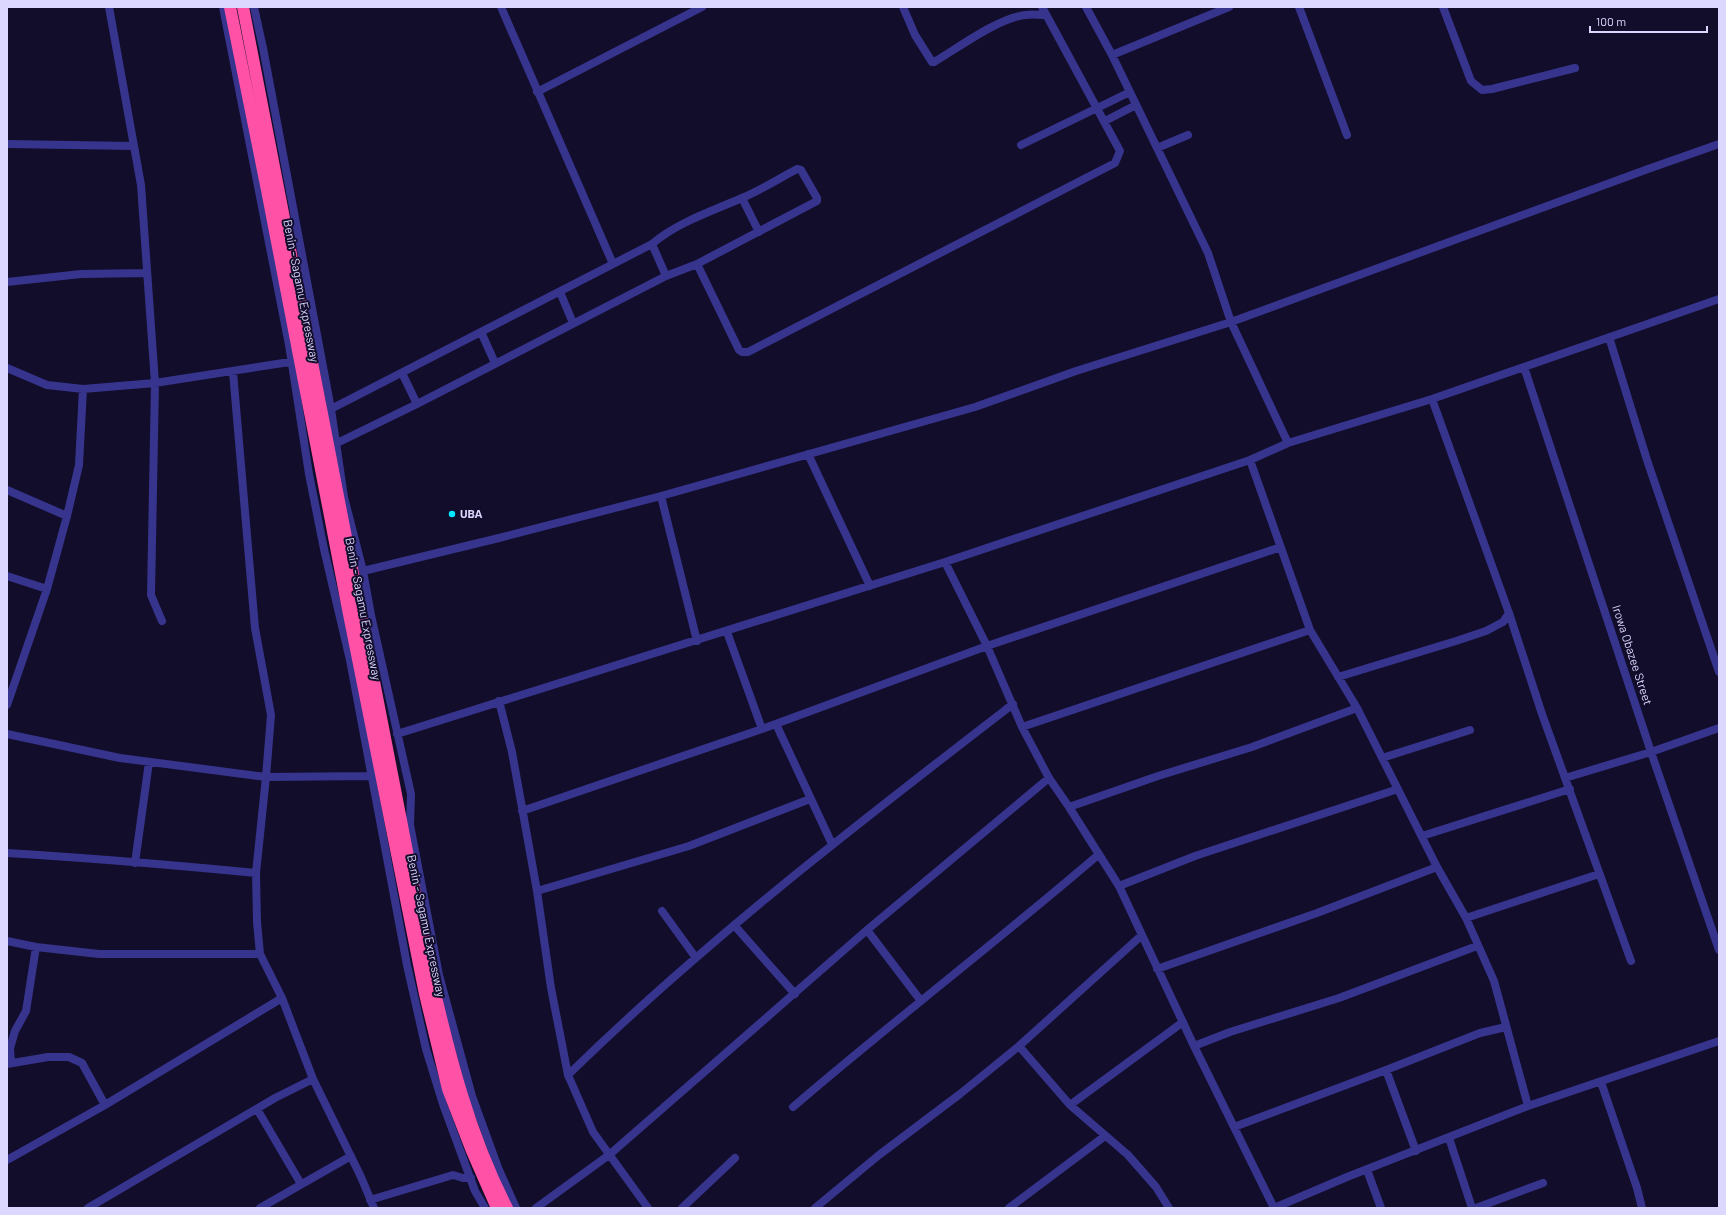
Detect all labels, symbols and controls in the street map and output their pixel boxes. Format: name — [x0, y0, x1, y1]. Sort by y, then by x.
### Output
scale bar — [1590, 8, 1707, 34]
text: 100 m — [1596, 14, 1626, 28]
street label: Benin - Sagamu Expressway — [281, 218, 323, 364]
place label: UBA — [460, 506, 483, 520]
marker: UBA — [447, 509, 457, 519]
street label: Benin - Sagamu Expressway — [343, 536, 385, 682]
street label: Irowa Obazee Street — [1610, 603, 1656, 706]
street label: Benin - Sagamu Expressway — [405, 853, 449, 999]

